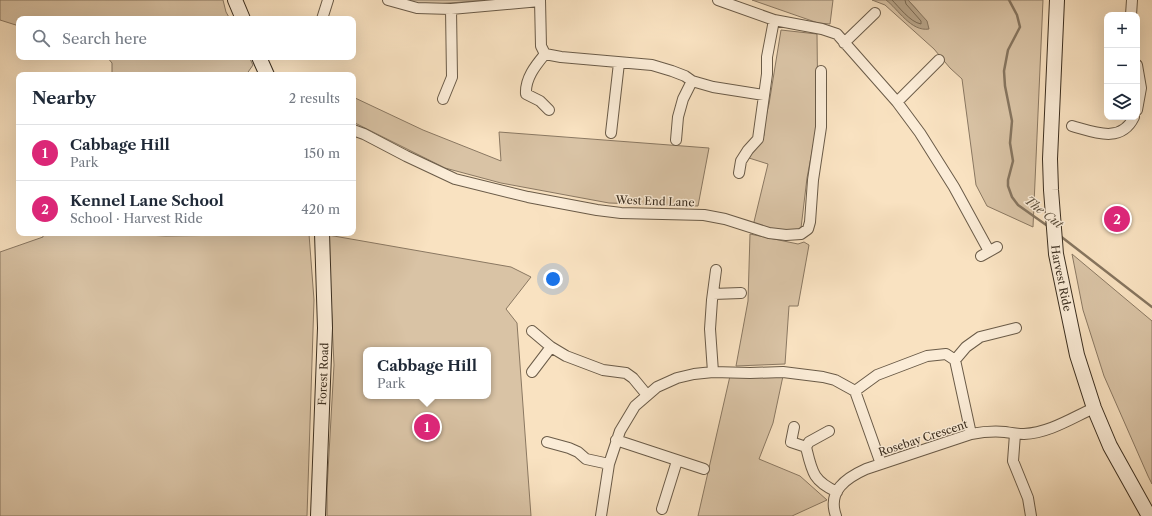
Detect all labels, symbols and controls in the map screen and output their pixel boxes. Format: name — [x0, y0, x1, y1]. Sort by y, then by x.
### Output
map controls — [1104, 12, 1140, 120]
button: + — [1104, 12, 1140, 48]
search box — [16, 16, 356, 60]
icon: search — [30, 27, 52, 49]
text: Search here — [62, 29, 147, 48]
button: − — [1104, 48, 1140, 84]
button: layers — [1104, 84, 1140, 120]
text: Nearby — [32, 88, 96, 108]
text: 2 results — [289, 90, 340, 106]
text: Cabbage Hill — [70, 135, 170, 154]
text: 1 — [42, 145, 48, 161]
text: 150 m — [304, 145, 340, 161]
text: Park — [70, 154, 98, 170]
text: Kennel Lane School — [70, 191, 224, 210]
street label: West End Lane — [614, 193, 695, 209]
water label: The Cut — [1022, 193, 1066, 232]
text: 2 — [41, 201, 49, 217]
text: 420 m — [301, 201, 340, 217]
pin: 2 — [1104, 204, 1130, 234]
text: School · Harvest Ride — [70, 210, 203, 226]
street label: Harvest Ride — [1048, 244, 1075, 313]
your location — [543, 269, 563, 289]
street label: Forest Road — [315, 342, 331, 406]
popup — [363, 347, 491, 399]
text: Cabbage Hill — [377, 356, 477, 375]
text: Park — [377, 375, 405, 391]
pin: 1 — [414, 412, 440, 442]
street label: Rosebay Crescent — [877, 417, 970, 459]

